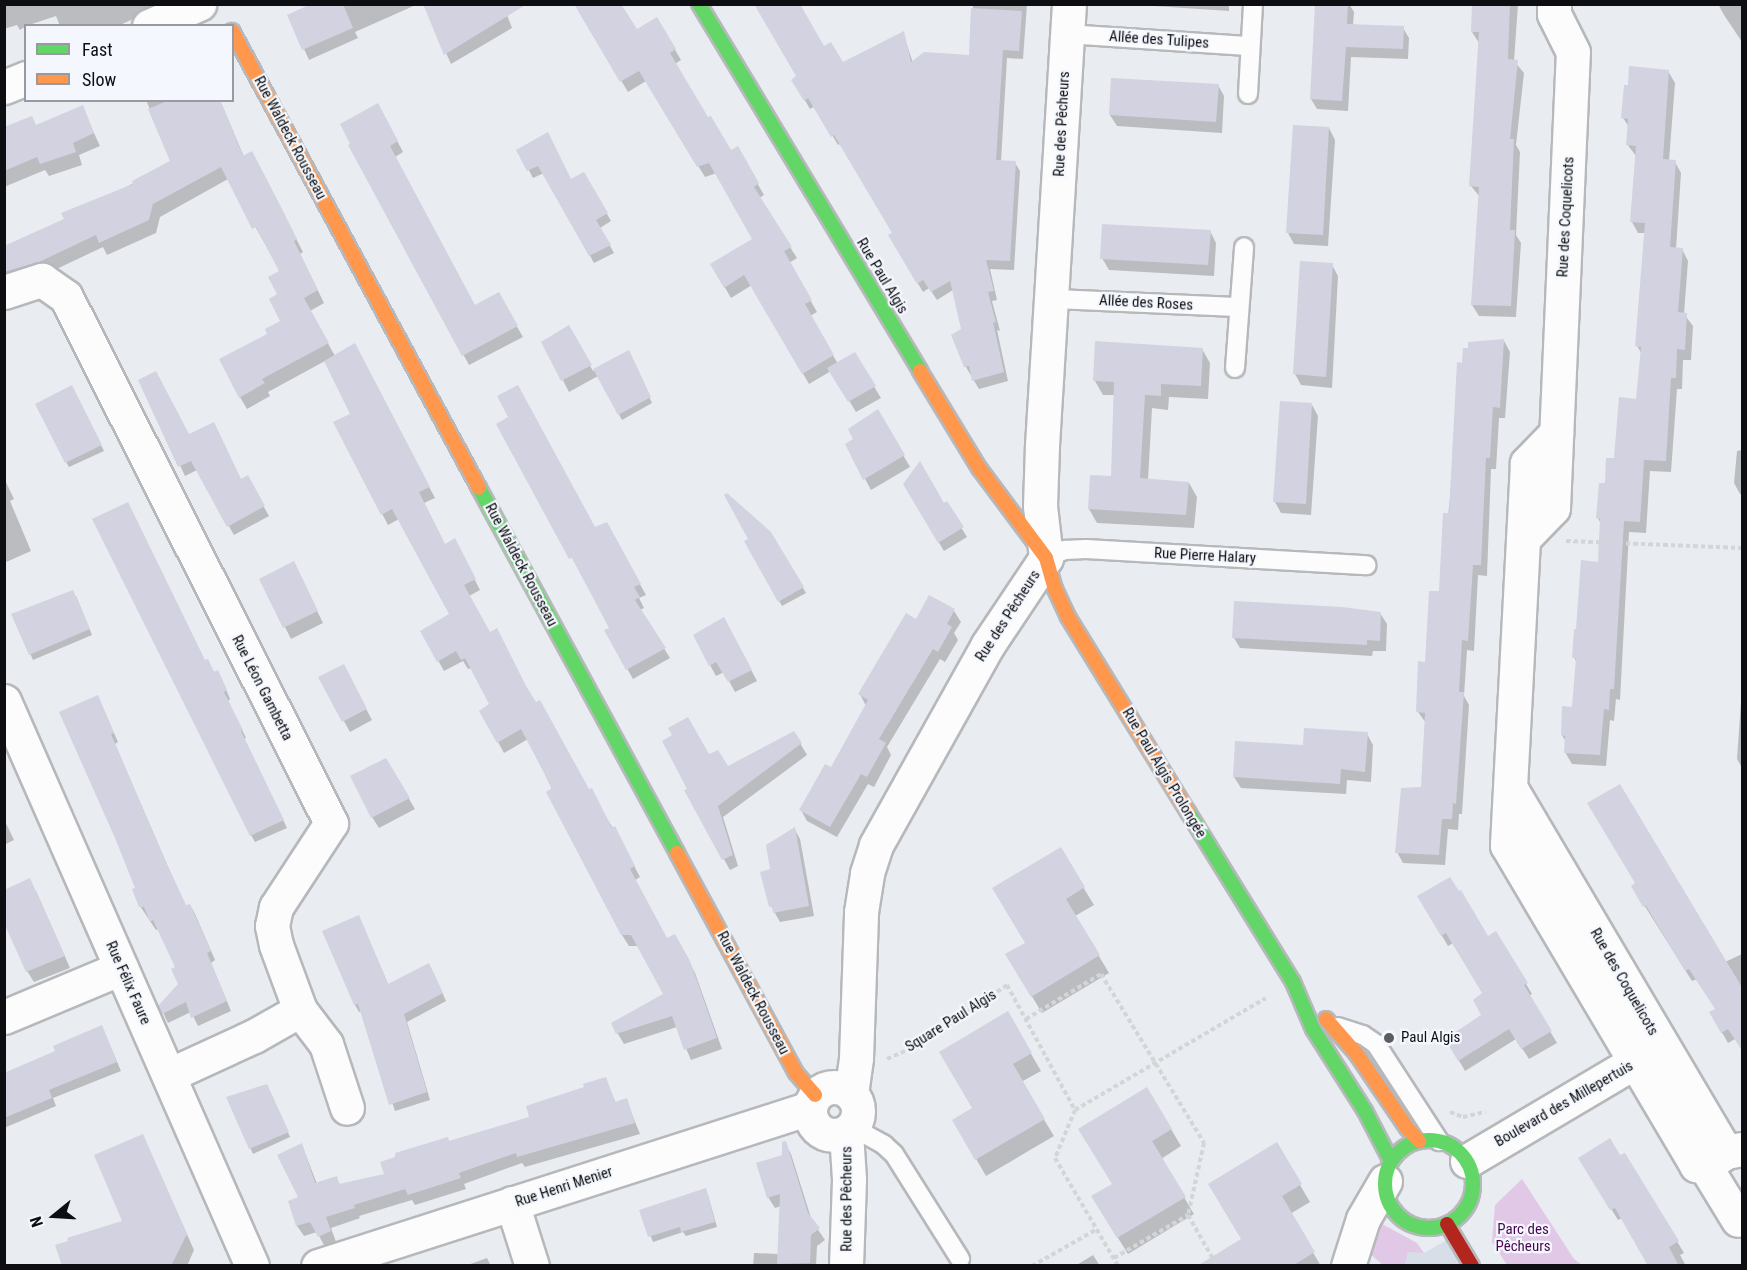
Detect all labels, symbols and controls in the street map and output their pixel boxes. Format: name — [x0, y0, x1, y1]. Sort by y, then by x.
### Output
legend — [24, 24, 234, 102]
street label: Allée des Tulipes — [1108, 28, 1210, 52]
text: Fast — [82, 39, 113, 60]
text: Slow — [82, 69, 116, 90]
street label: Rue des Pêcheurs — [1050, 71, 1074, 177]
street label: Rue Waldeck Rousseau — [250, 73, 330, 203]
street label: Rue des Coquelicots — [1554, 156, 1578, 278]
street label: Rue Paul Algis — [852, 235, 912, 317]
street label: Allée des Roses — [1099, 292, 1193, 314]
street label: Rue Waldeck Rousseau — [481, 500, 561, 630]
street label: Rue Pierre Halary — [1154, 544, 1256, 568]
street label: Rue des Pêcheurs — [972, 567, 1044, 665]
street label: Rue Léon Gambetta — [228, 632, 296, 744]
street label: Rue Paul Algis Prolongée — [1118, 705, 1210, 841]
street label: Rue des Coquelicots — [1586, 925, 1662, 1039]
street label: Rue Waldeck Rousseau — [713, 928, 793, 1058]
street label: Rue Félix Faure — [102, 938, 154, 1028]
street label: Square Paul Algis — [902, 986, 1000, 1056]
place label: Paul Algis — [1401, 1029, 1460, 1047]
marker: Paul Algis — [1382, 1031, 1396, 1045]
street label: Boulevard des Millepertuis — [1492, 1057, 1636, 1151]
street label: Rue des Pêcheurs — [838, 1146, 856, 1252]
street label: Rue Henri Menier — [513, 1163, 615, 1211]
north arrow — [24, 1186, 84, 1246]
text: N — [26, 1214, 47, 1229]
park label: Parc des Pêcheurs — [1495, 1220, 1551, 1255]

